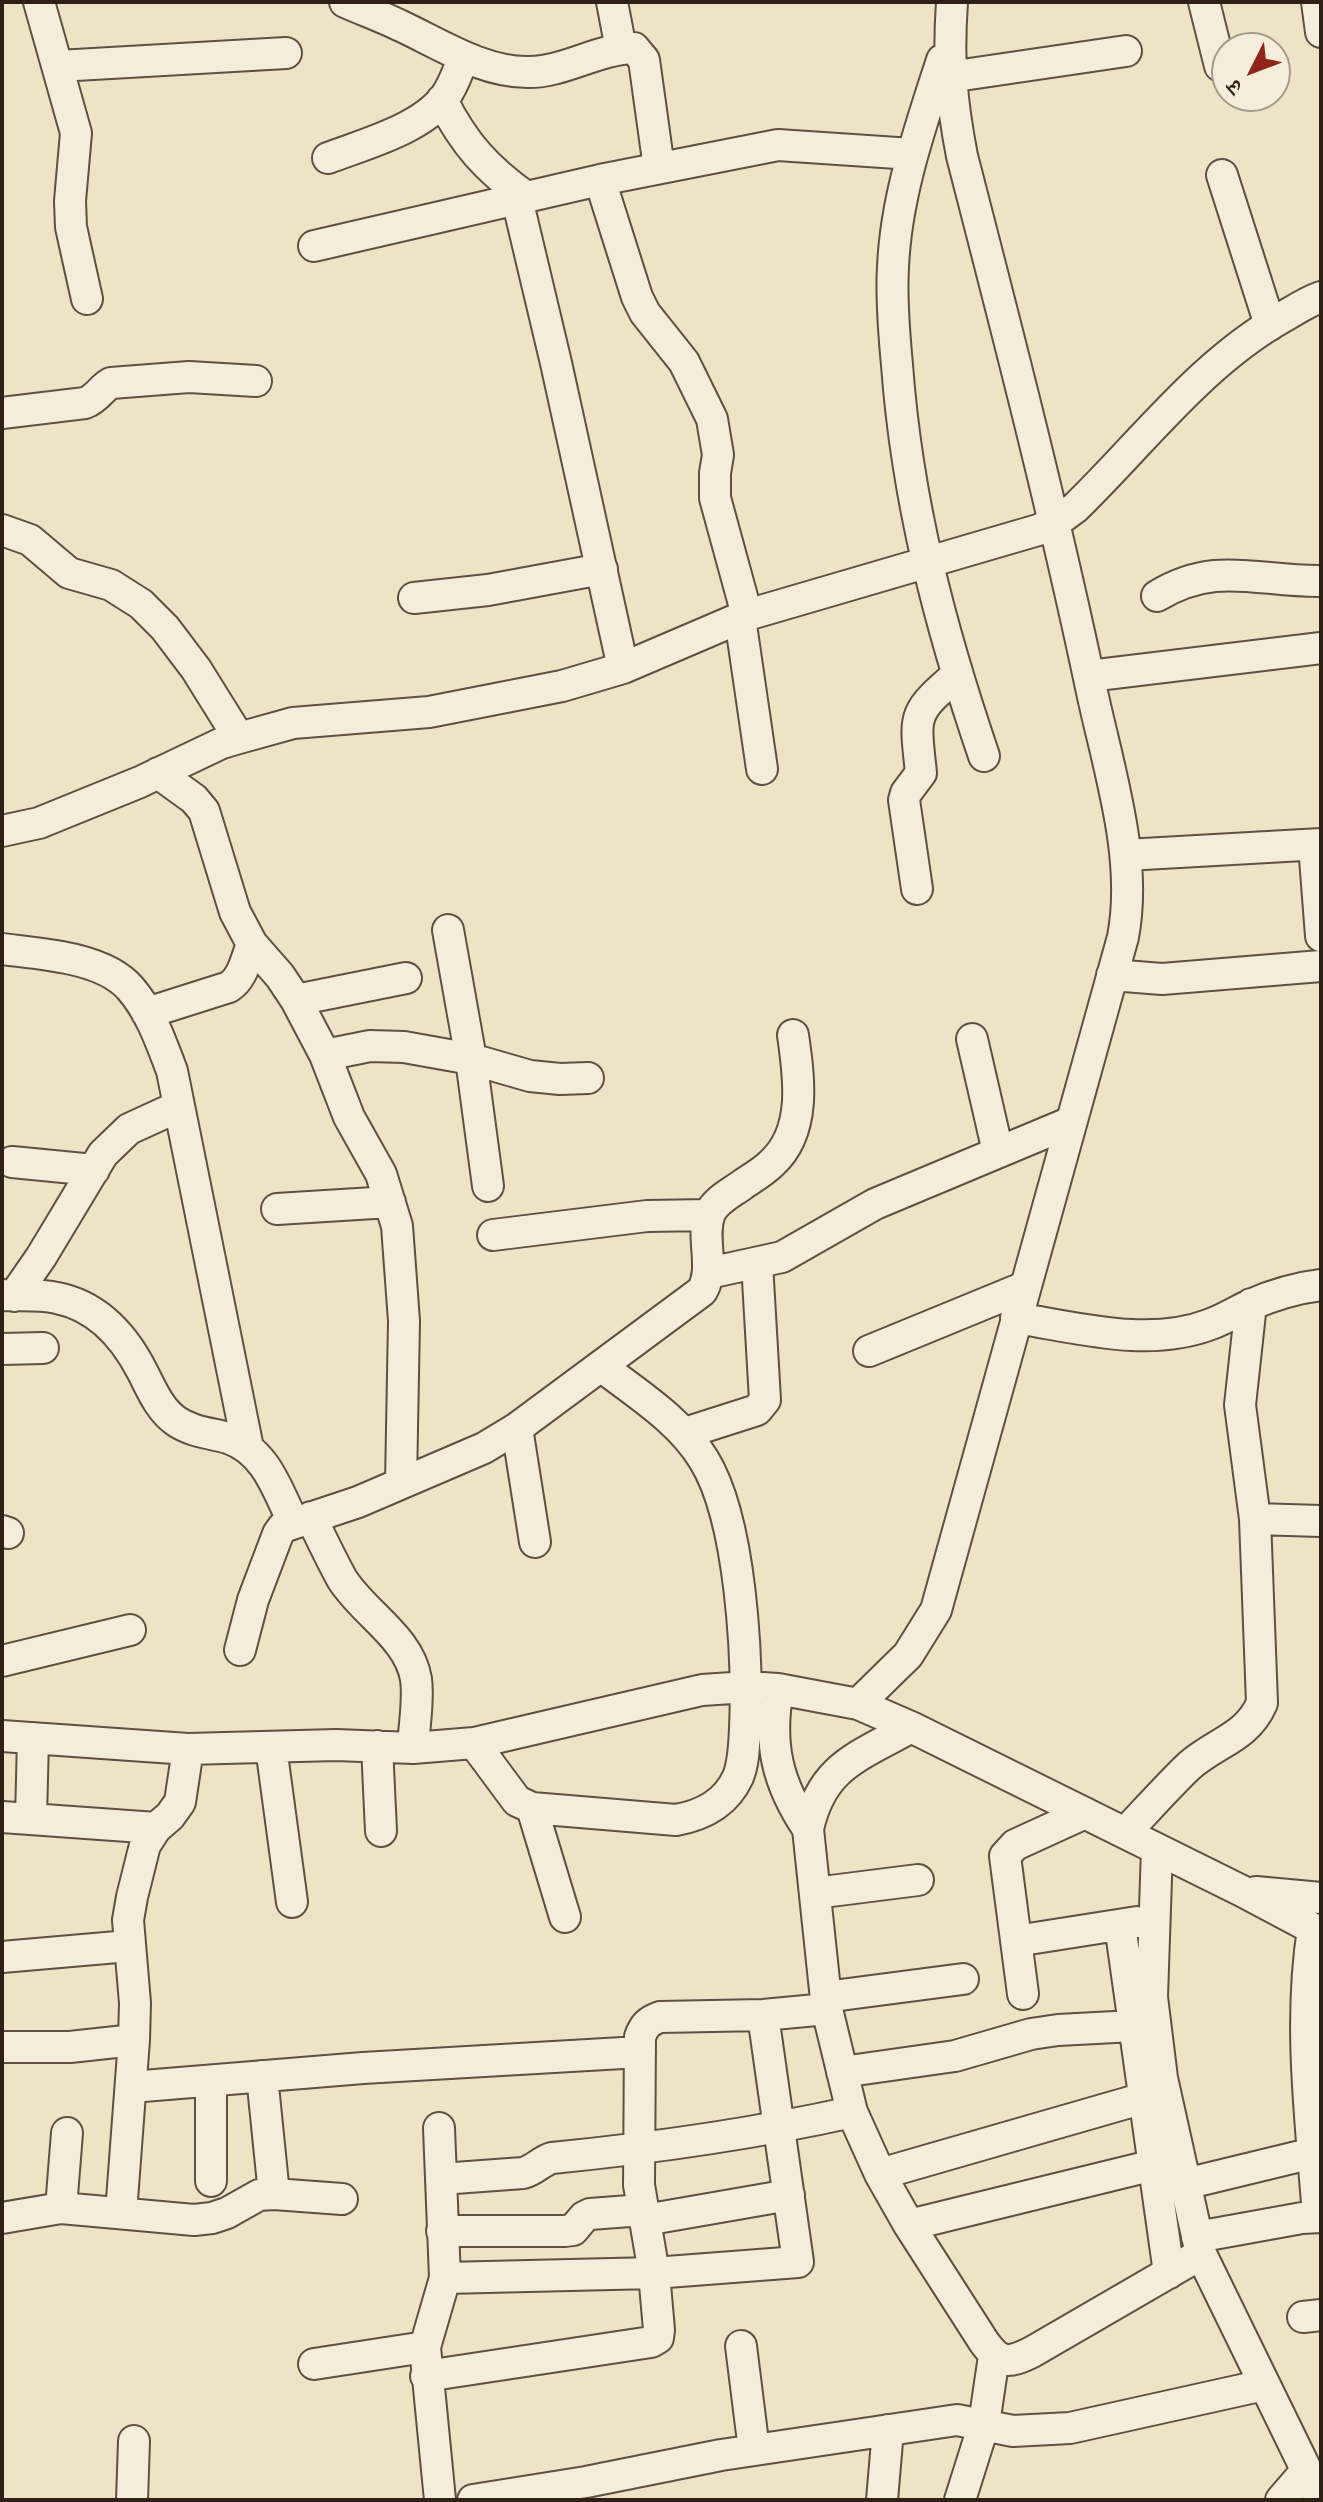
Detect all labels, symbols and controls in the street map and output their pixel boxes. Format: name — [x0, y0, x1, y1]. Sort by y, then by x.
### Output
north arrow — [1211, 32, 1291, 112]
text: उ — [1221, 73, 1249, 100]

